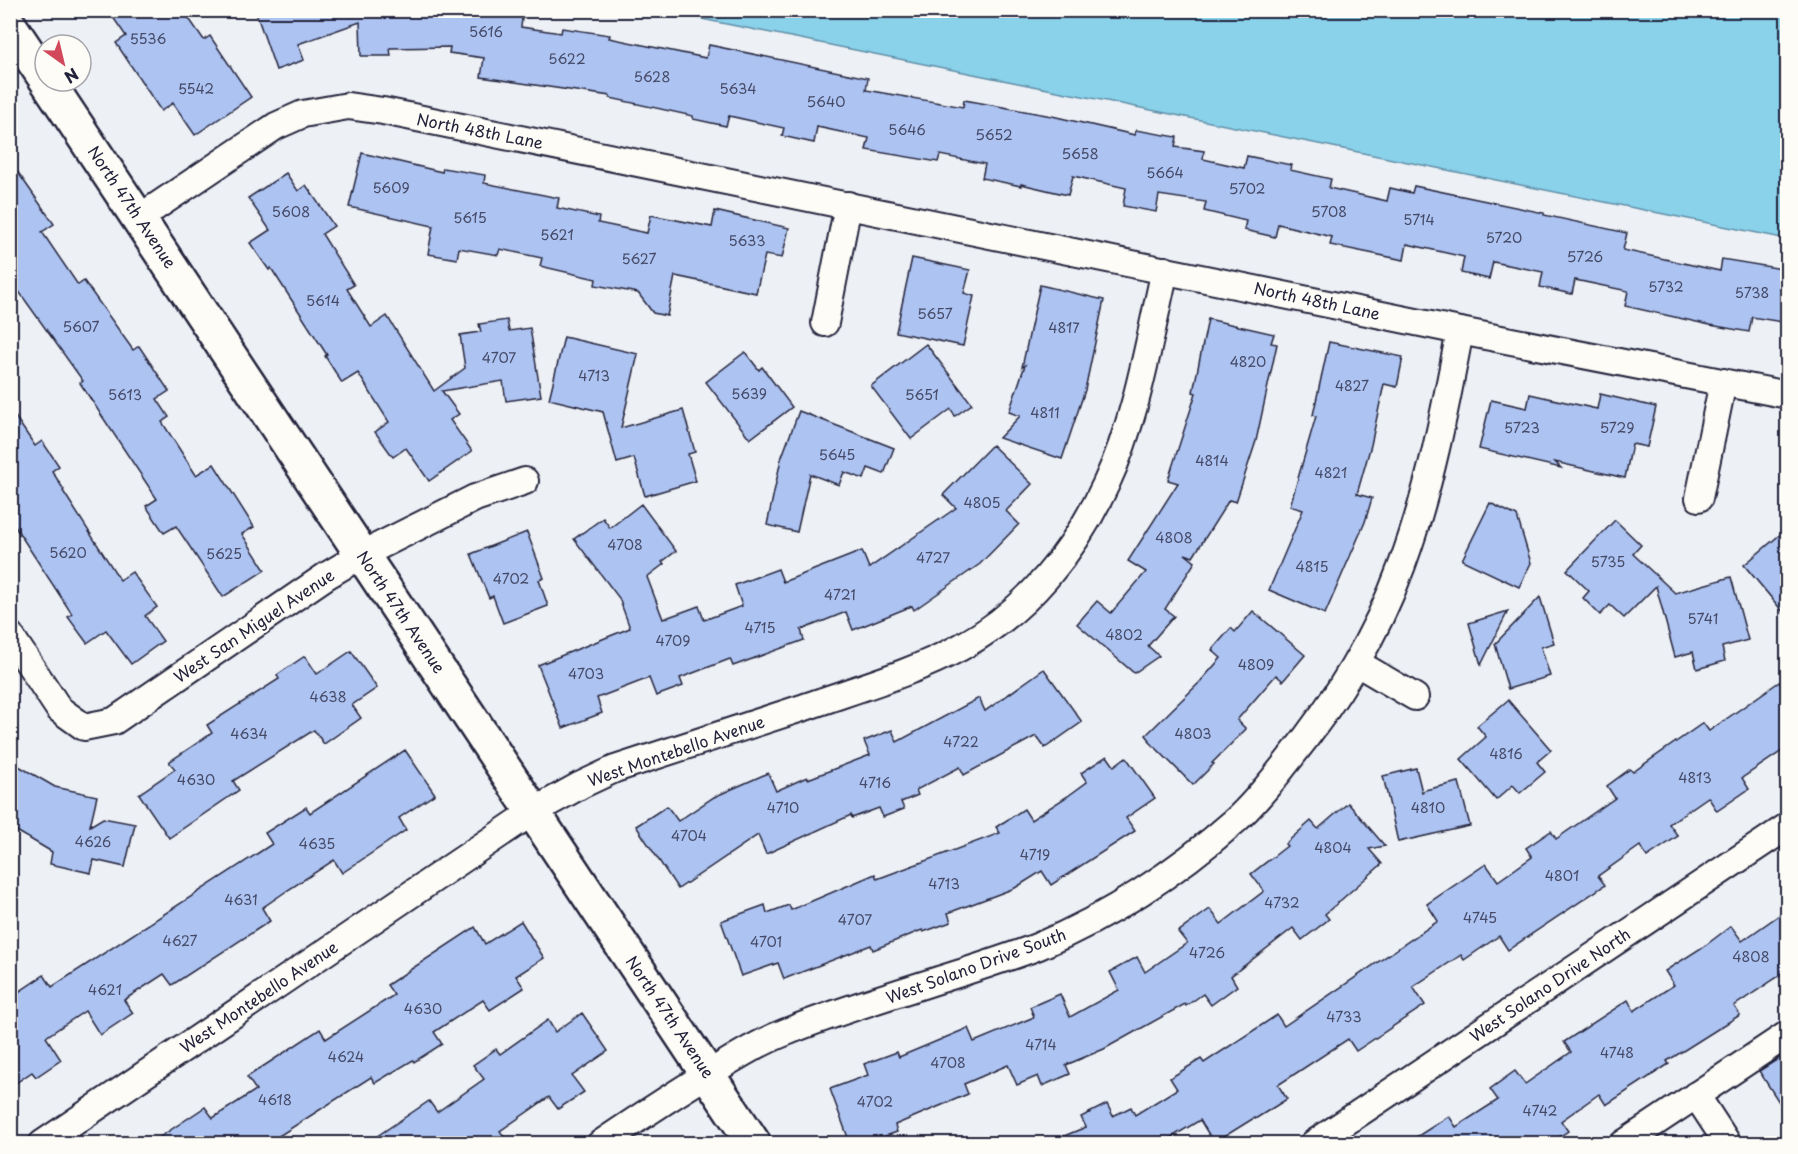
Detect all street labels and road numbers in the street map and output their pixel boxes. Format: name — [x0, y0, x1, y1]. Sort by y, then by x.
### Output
street label: North 48th Lane — [415, 106, 546, 154]
street label: North 47th Avenue — [83, 140, 183, 273]
street label: North 48th Lane — [1252, 275, 1383, 325]
street label: North 47th Avenue — [352, 545, 452, 678]
street label: West San Miguel Avenue — [168, 562, 339, 688]
street label: West Montebello Avenue — [584, 708, 768, 792]
street label: West Solano Drive South — [882, 921, 1069, 1009]
street label: West Solano Drive North — [1464, 921, 1635, 1047]
street label: West Montebello Avenue — [175, 934, 342, 1058]
street label: North 47th Avenue — [621, 950, 721, 1083]

